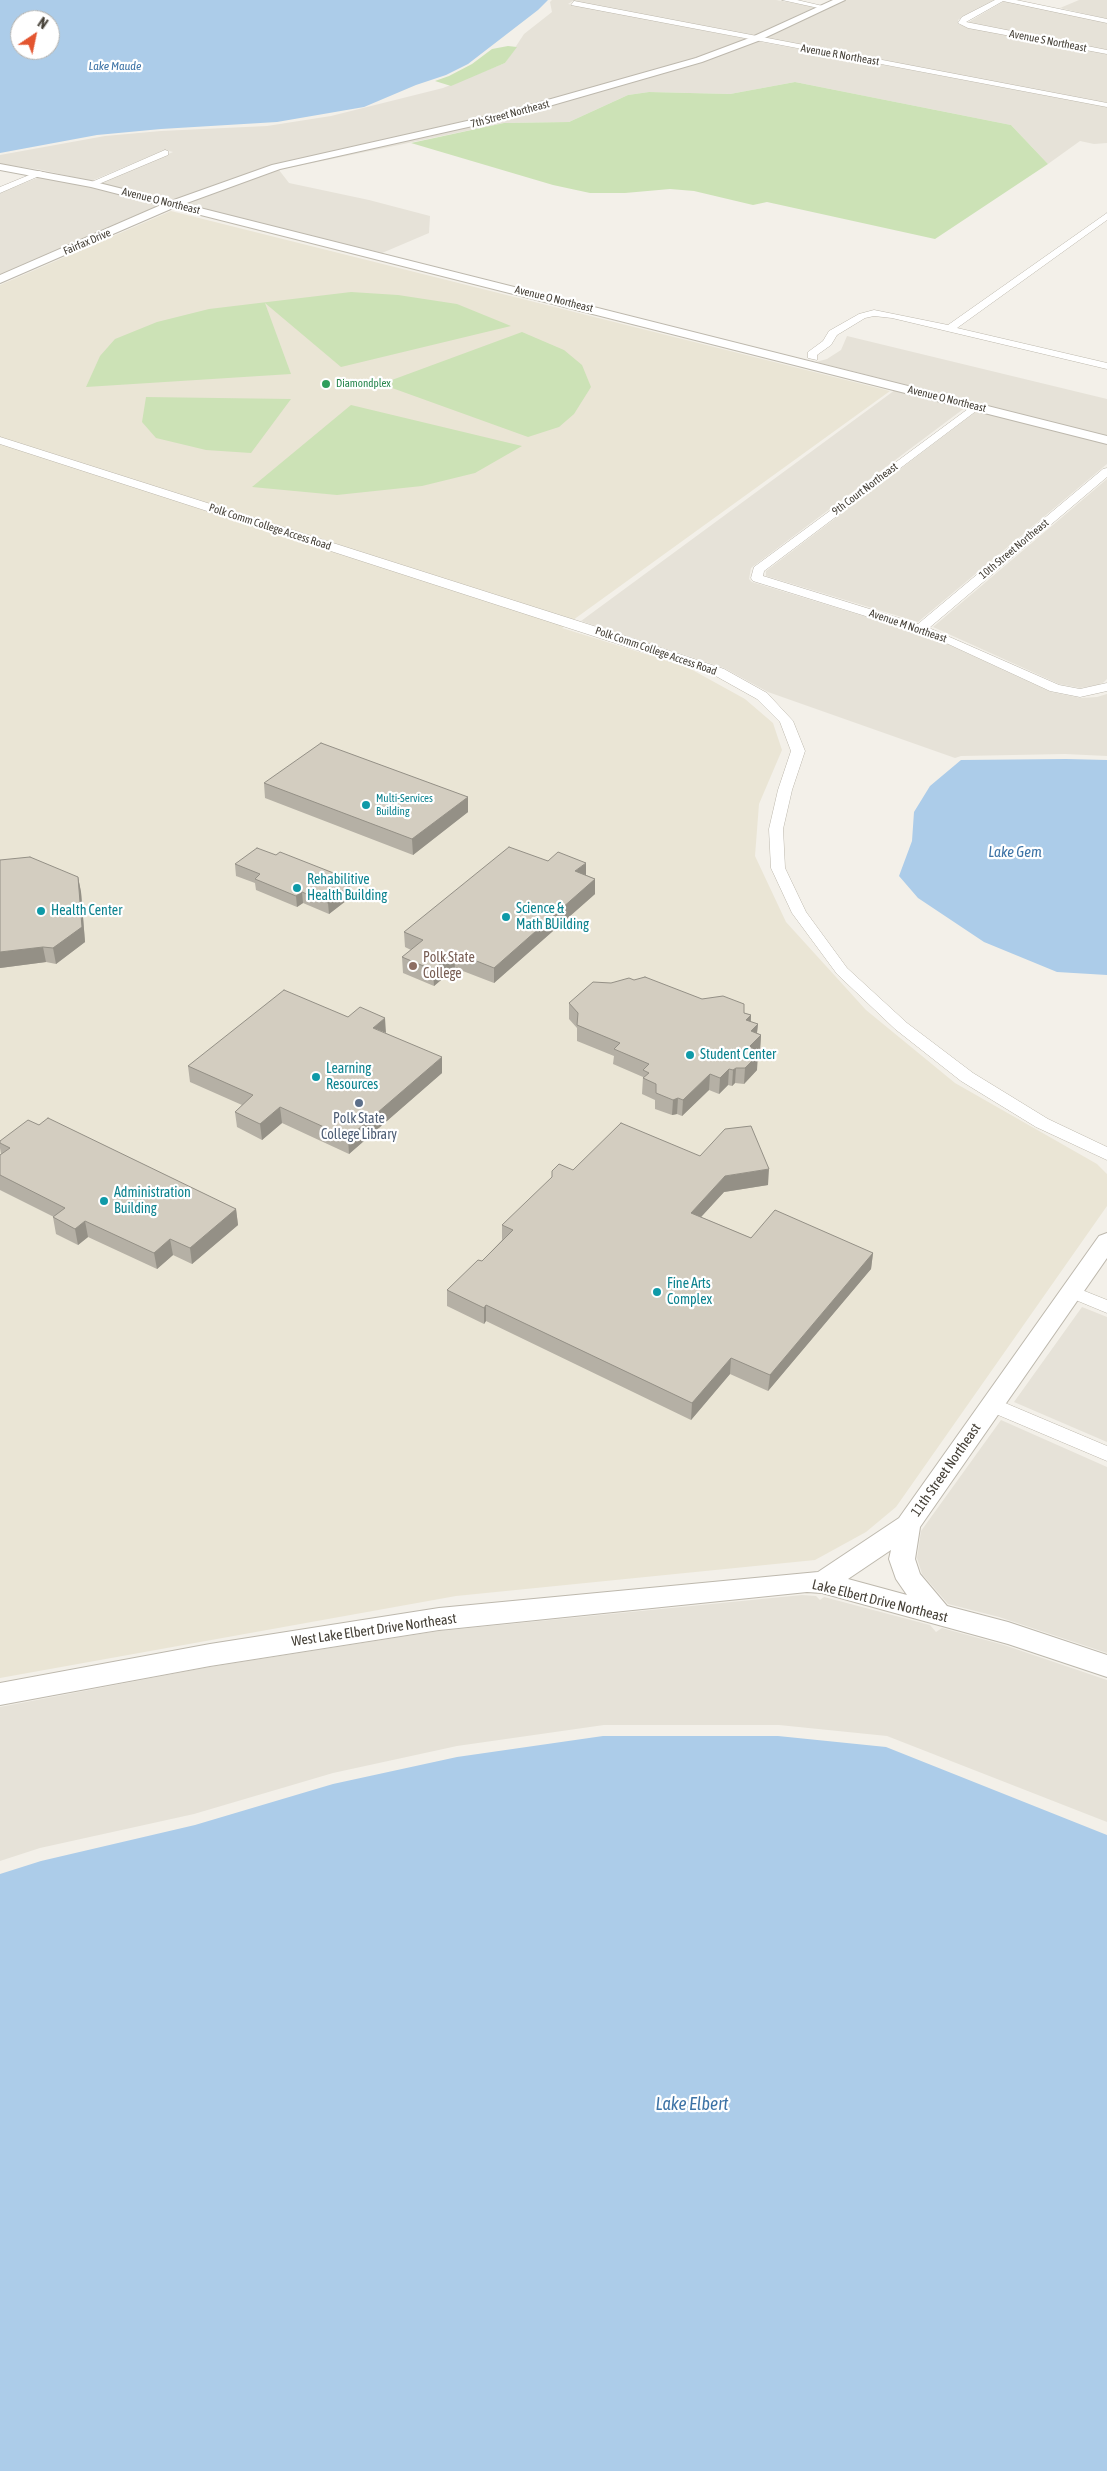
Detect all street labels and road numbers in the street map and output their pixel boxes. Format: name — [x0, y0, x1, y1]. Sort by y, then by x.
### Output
street label: Avenue S Northeast — [1008, 27, 1088, 55]
street label: Avenue R Northeast — [800, 42, 880, 68]
street label: 7th Street Northeast — [469, 97, 551, 131]
street label: Avenue O Northeast — [120, 185, 202, 217]
street label: Fairfax Drive — [61, 226, 113, 258]
street label: Avenue O Northeast — [513, 283, 595, 315]
street label: Avenue O Northeast — [906, 383, 988, 415]
street label: 9th Court Northeast — [830, 460, 900, 518]
street label: Polk Comm College Access Road — [207, 501, 333, 553]
street label: 10th Street Northeast — [977, 516, 1051, 582]
street label: Avenue M Northeast — [867, 607, 949, 645]
street label: Polk Comm College Access Road — [593, 624, 719, 678]
street label: 11th Street Northeast — [908, 1420, 984, 1520]
street label: Lake Elbert Drive Northeast — [810, 1576, 950, 1626]
street label: West Lake Elbert Drive Northeast — [291, 1610, 457, 1650]

